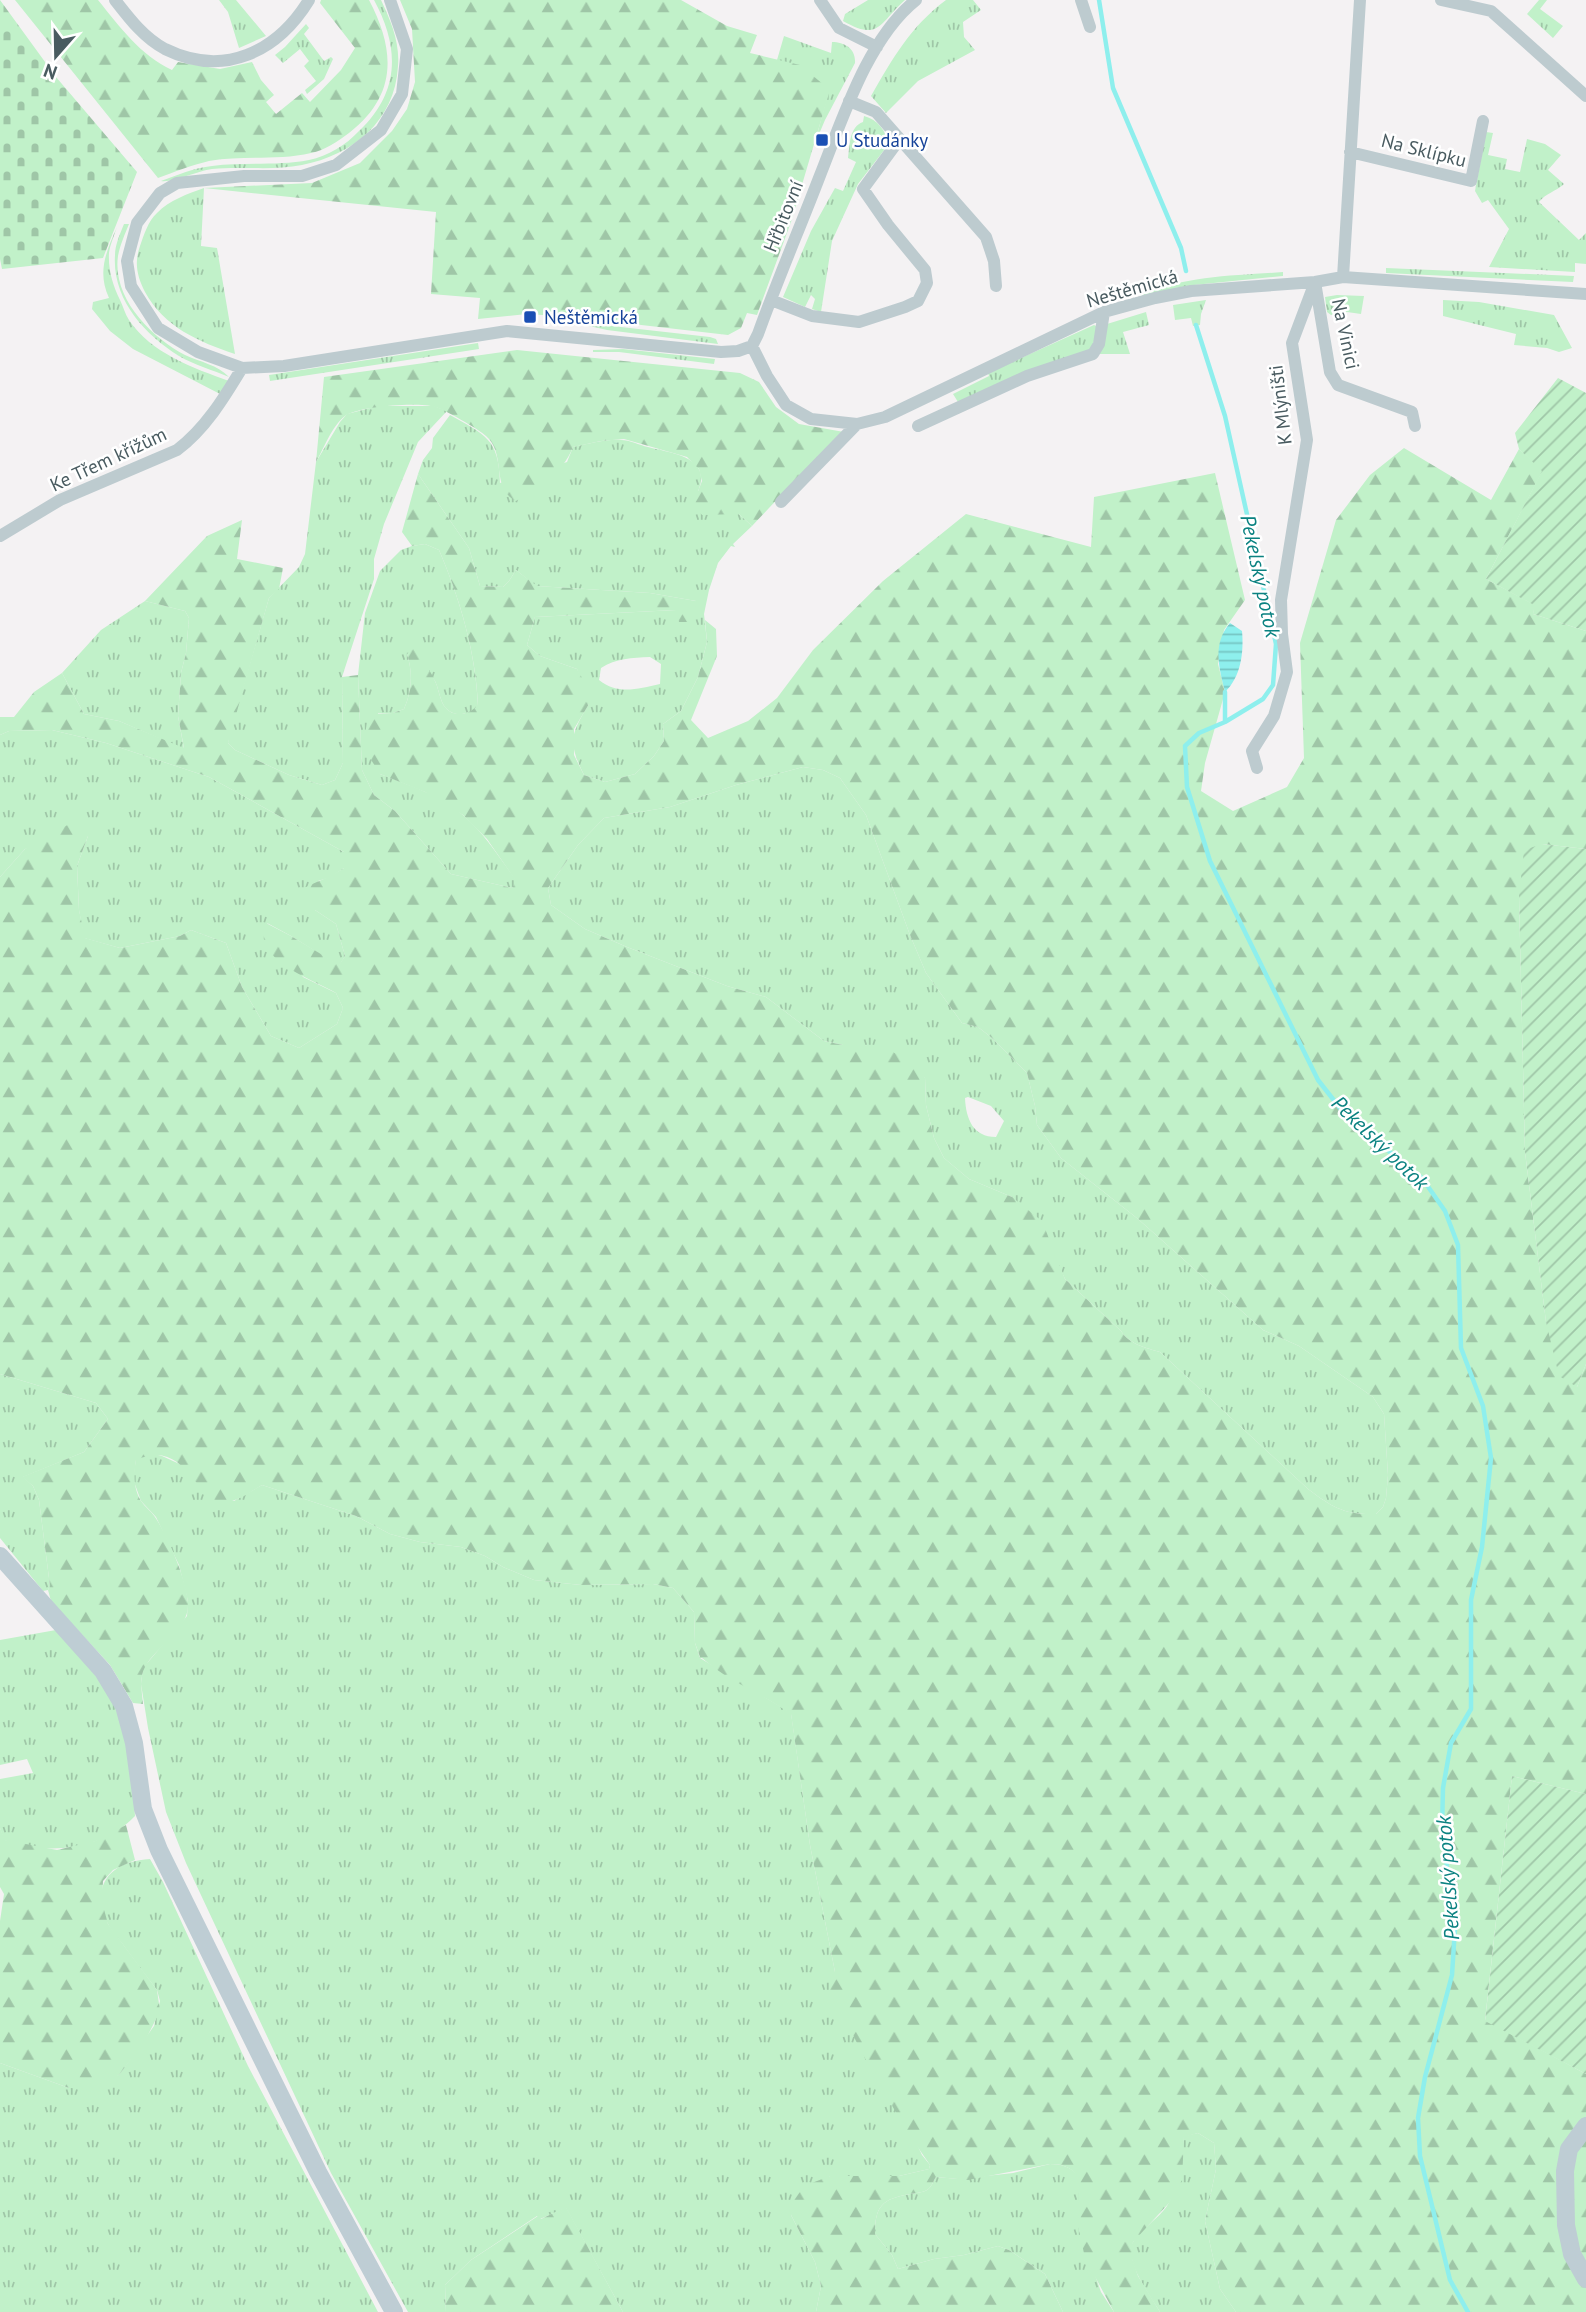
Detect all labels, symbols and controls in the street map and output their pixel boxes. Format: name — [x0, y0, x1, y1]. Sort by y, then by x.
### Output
north arrow — [21, 21, 91, 91]
text: N — [40, 59, 60, 85]
place label: U Studánky — [836, 128, 928, 152]
street label: Na Sklípku — [1379, 128, 1469, 172]
marker: U Studánky — [814, 132, 830, 148]
street label: Hřbitovní — [758, 177, 808, 255]
street label: Neštěmická — [1084, 264, 1180, 312]
street label: Na Vinici — [1327, 296, 1365, 372]
place label: Neštěmická — [544, 305, 638, 329]
marker: Neštěmická — [522, 309, 538, 325]
street label: K Mlýništi — [1263, 364, 1297, 446]
street label: Ke Třem křížům — [46, 422, 170, 496]
water label: Pekelský potok — [1234, 512, 1287, 641]
water label: Pekelský potok — [1326, 1090, 1436, 1197]
water label: Pekelský potok — [1430, 1813, 1465, 1941]

